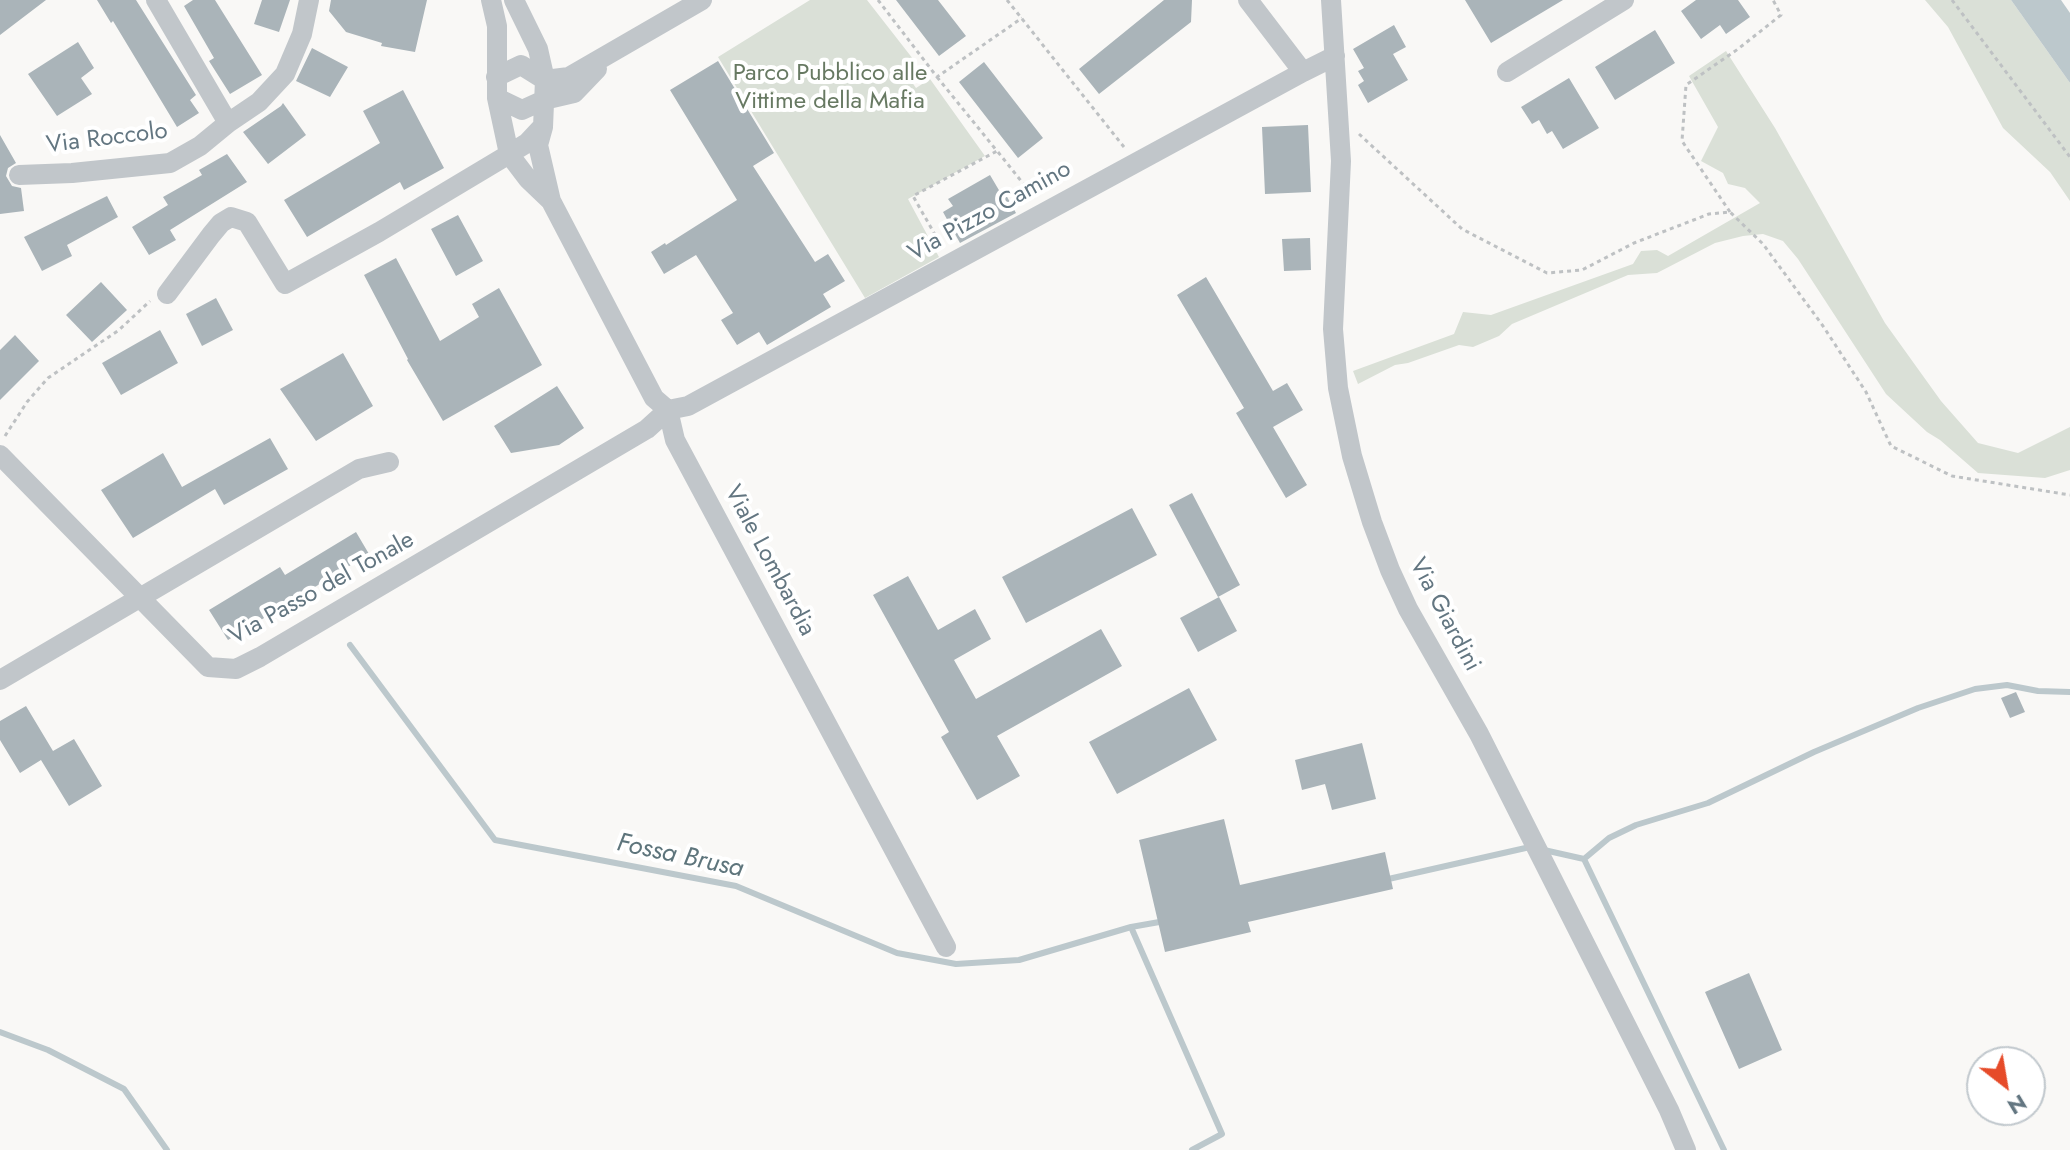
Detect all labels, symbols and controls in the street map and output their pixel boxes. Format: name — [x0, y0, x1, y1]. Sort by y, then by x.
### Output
park label: Parco Pubblico alle Vittime della Mafia — [733, 60, 927, 116]
street label: Via Roccolo — [45, 117, 169, 161]
street label: Via Pizzo Camino — [904, 155, 1076, 269]
street label: Viale Lombardia — [717, 481, 821, 641]
street label: Via Passo del Tonale — [224, 526, 420, 652]
street label: Via Giardini — [1402, 553, 1486, 677]
water label: Fossa Brusa — [614, 828, 746, 886]
north arrow — [1966, 1046, 2046, 1126]
text: N — [2002, 1087, 2033, 1123]

